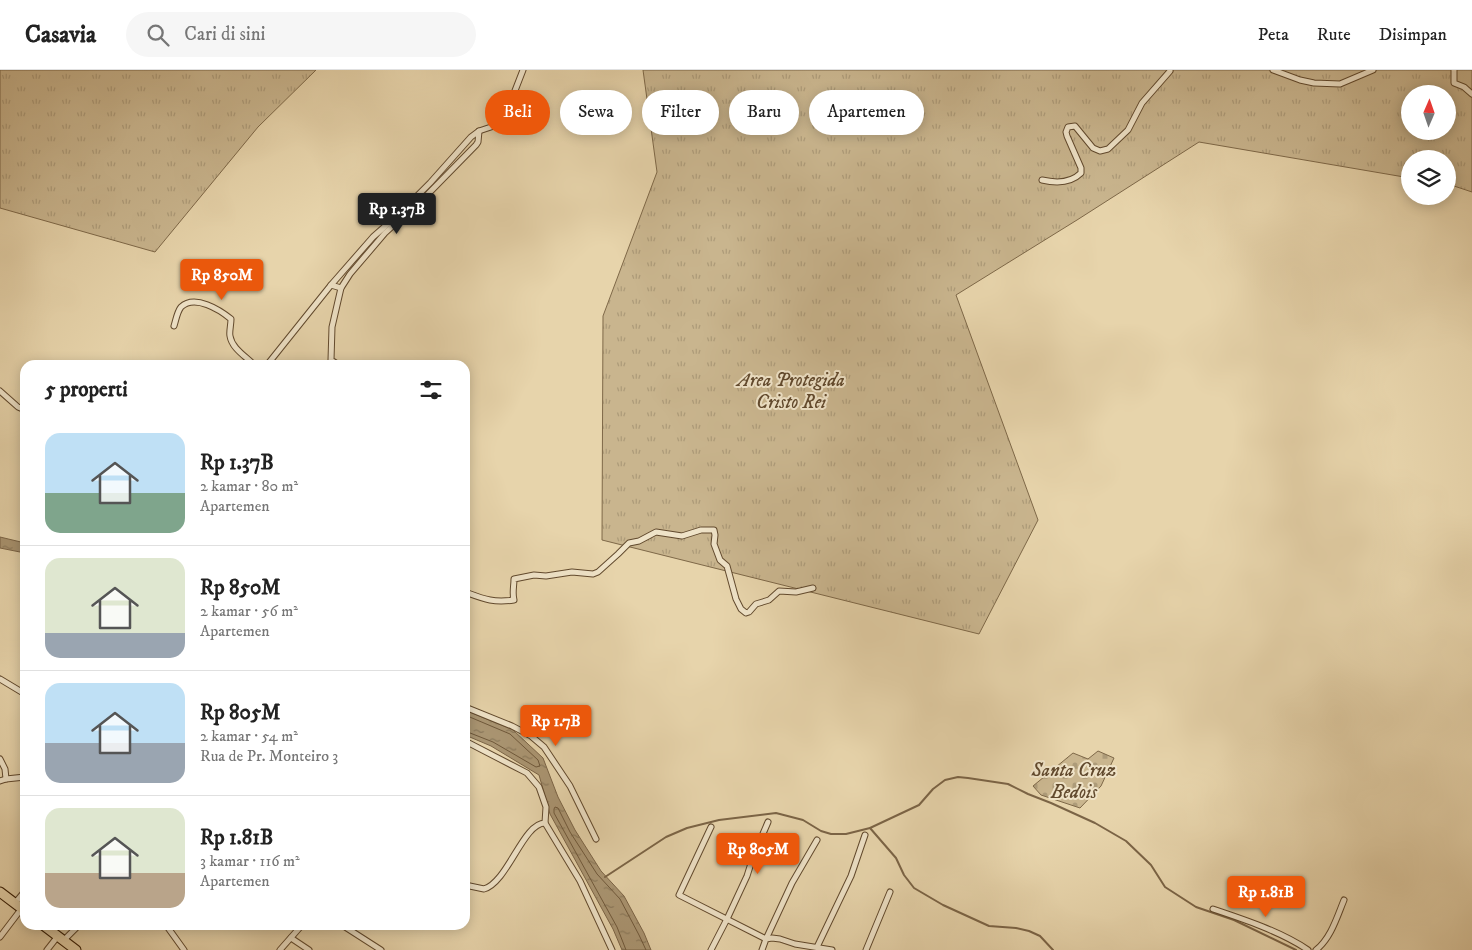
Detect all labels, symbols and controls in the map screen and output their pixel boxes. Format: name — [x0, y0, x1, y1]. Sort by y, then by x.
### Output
search box — [126, 12, 476, 57]
text: Casavia — [25, 20, 96, 50]
icon: search — [144, 21, 172, 49]
text: Cari di sini — [184, 23, 266, 46]
text: Peta — [1258, 24, 1289, 46]
text: Rute — [1317, 24, 1351, 46]
text: Disimpan — [1379, 24, 1447, 46]
north arrow — [1401, 85, 1456, 140]
map controls — [1401, 85, 1456, 205]
chip: Beli — [485, 90, 550, 135]
chip: Sewa — [560, 90, 632, 135]
chip: Filter — [642, 90, 719, 135]
chip: Baru — [729, 90, 799, 135]
chip: Apartemen — [809, 90, 924, 135]
button: layers — [1401, 150, 1456, 205]
pin: Rp 1.37B — [345, 192, 449, 235]
text: Rp 1.37B — [369, 199, 425, 219]
pin: Rp 850M — [176, 258, 268, 301]
text: Rp 850M — [191, 265, 253, 285]
park label: Area Protegida Cristo Rei — [735, 369, 845, 414]
icon: filters — [417, 376, 445, 404]
text: 5 properti — [45, 377, 128, 403]
text: Rp 1.37B — [200, 450, 274, 476]
icon: home — [85, 453, 145, 513]
text: 2 kamar · 80 m² — [200, 476, 298, 496]
text: Apartemen — [200, 496, 270, 516]
text: Rp 850M — [200, 575, 280, 601]
icon: home — [85, 578, 145, 638]
text: 2 kamar · 56 m² — [200, 601, 298, 621]
text: Apartemen — [200, 621, 270, 641]
text: Rp 805M — [200, 700, 280, 726]
icon: home — [85, 703, 145, 763]
pin: Rp 1.7B — [510, 704, 602, 747]
text: Rp 1.7B — [531, 711, 581, 731]
text: 2 kamar · 54 m² — [200, 726, 298, 746]
text: Rua de Pr. Monteiro 3 — [200, 746, 338, 766]
park label: Santa Cruz Bedois — [1030, 759, 1117, 804]
text: Rp 1.81B — [200, 825, 273, 851]
icon: home — [85, 828, 145, 888]
pin: Rp 805M — [712, 832, 804, 875]
text: Rp 805M — [727, 839, 789, 859]
text: 3 kamar · 116 m² — [200, 851, 300, 871]
text: Apartemen — [200, 871, 270, 891]
pin: Rp 1.81B — [1214, 876, 1318, 918]
text: Rp 1.81B — [1238, 882, 1294, 902]

